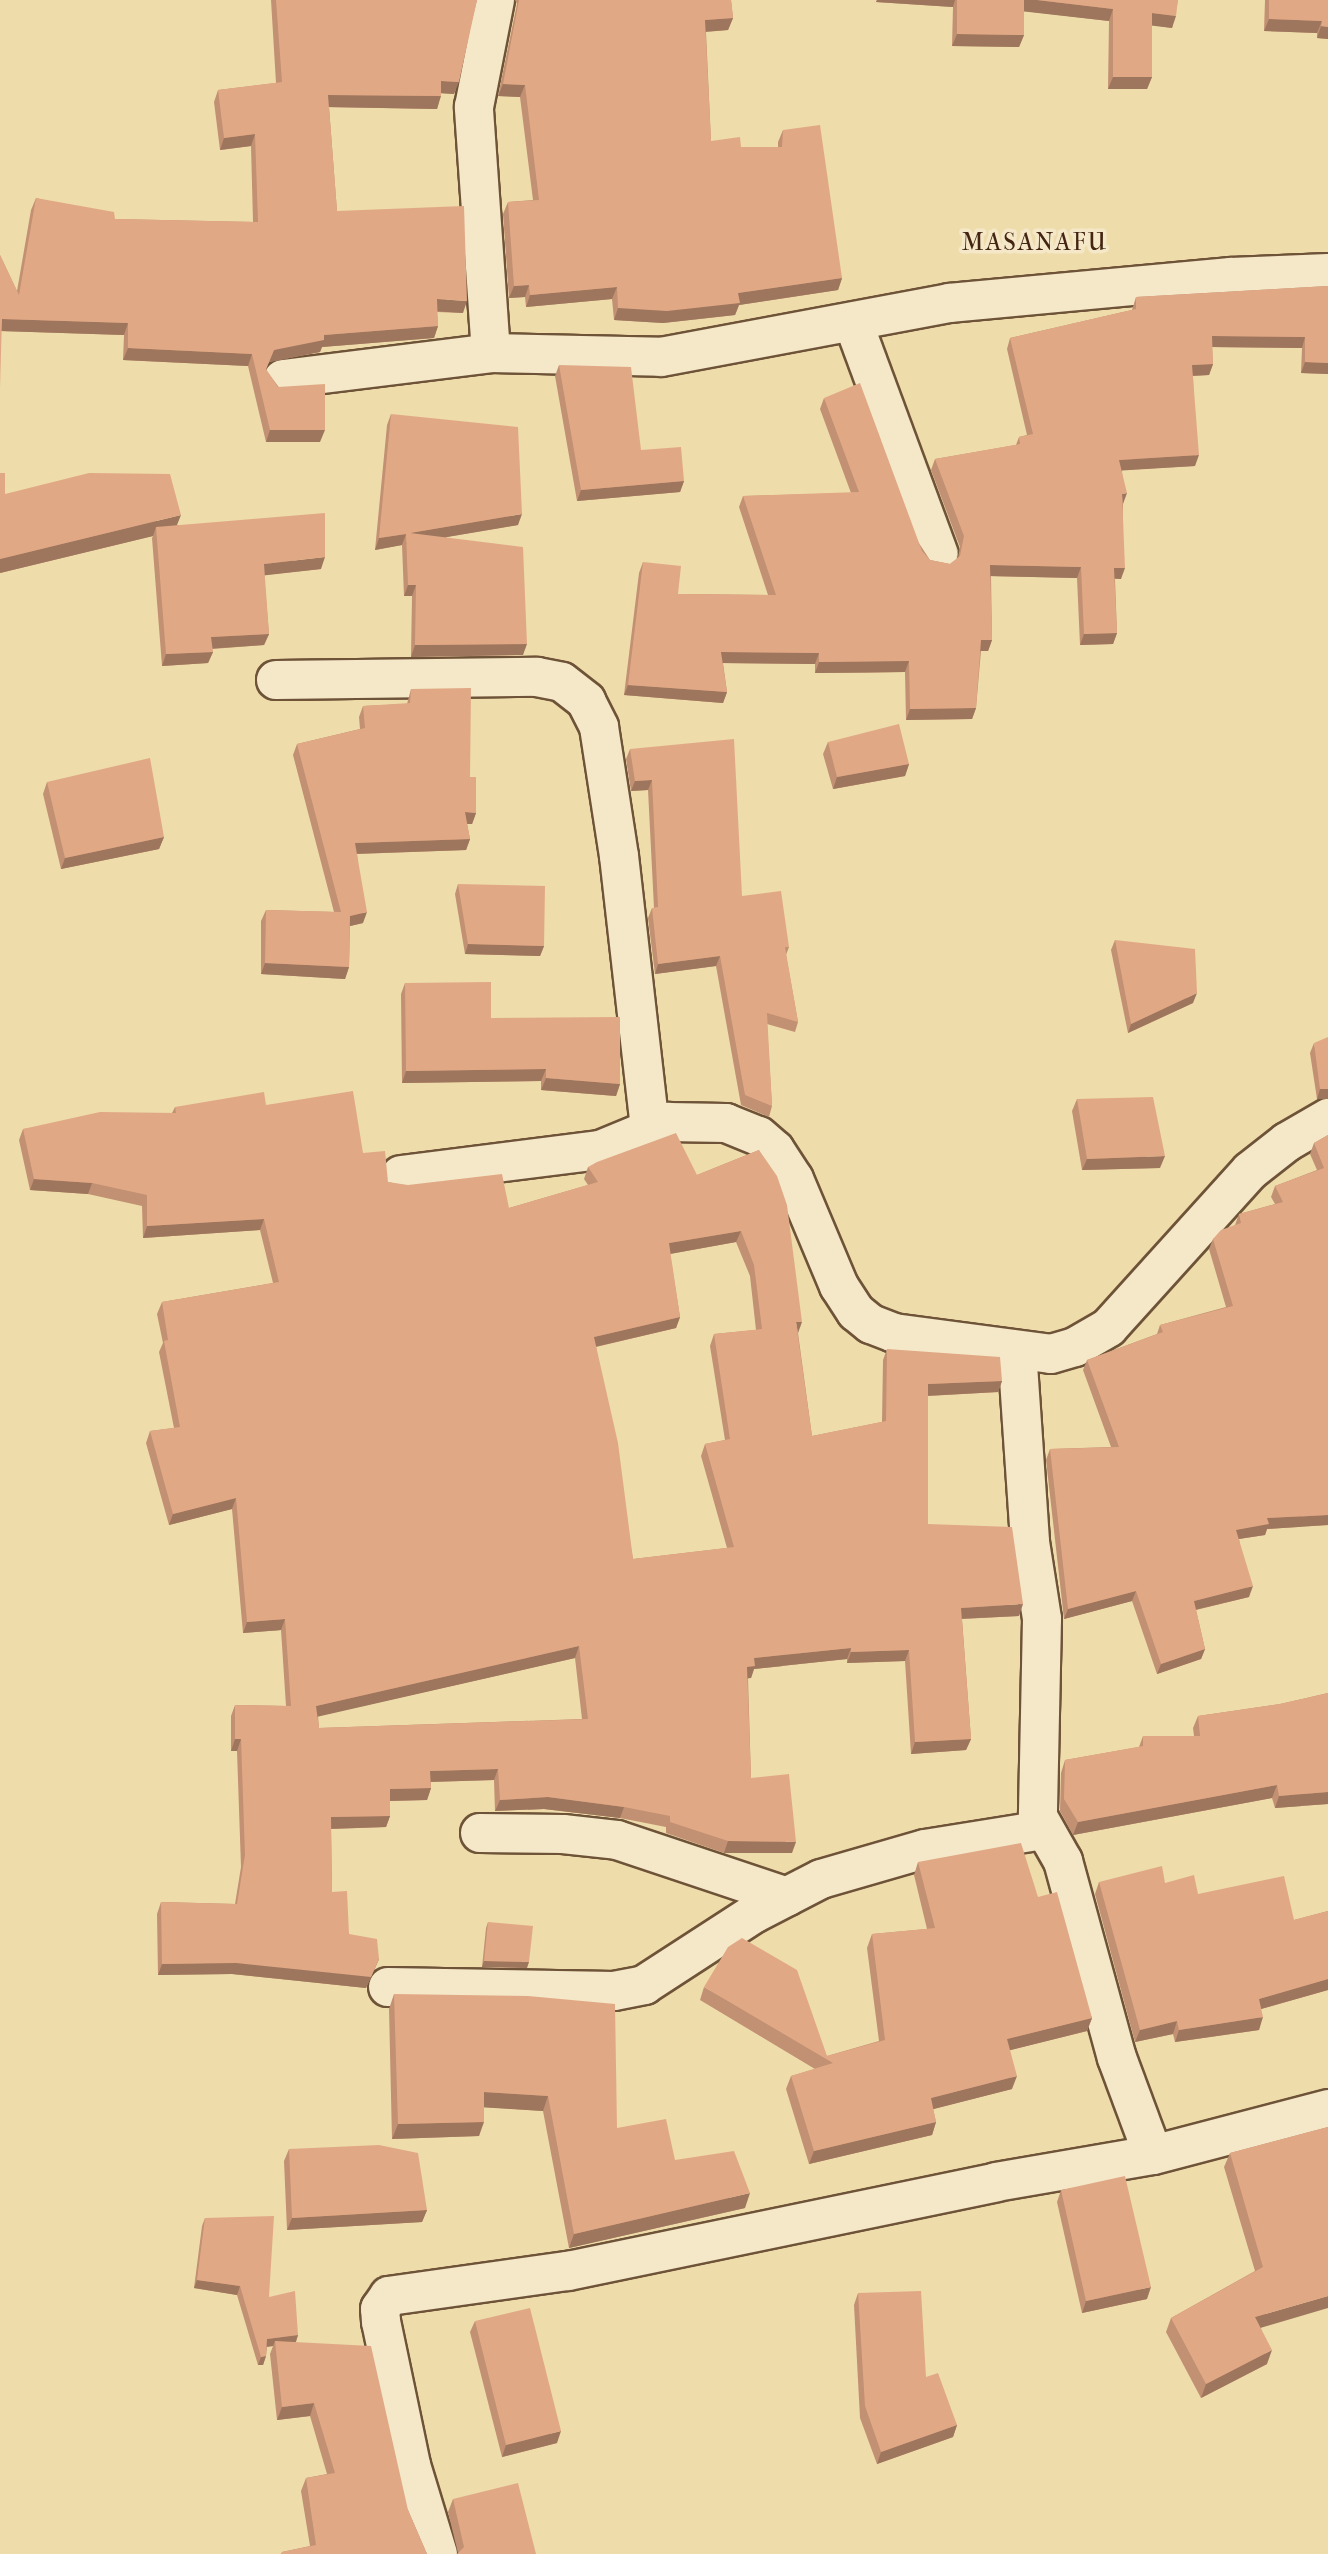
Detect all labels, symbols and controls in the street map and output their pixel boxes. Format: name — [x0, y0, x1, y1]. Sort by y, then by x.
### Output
district label: MASANAFU — [963, 229, 1107, 257]

